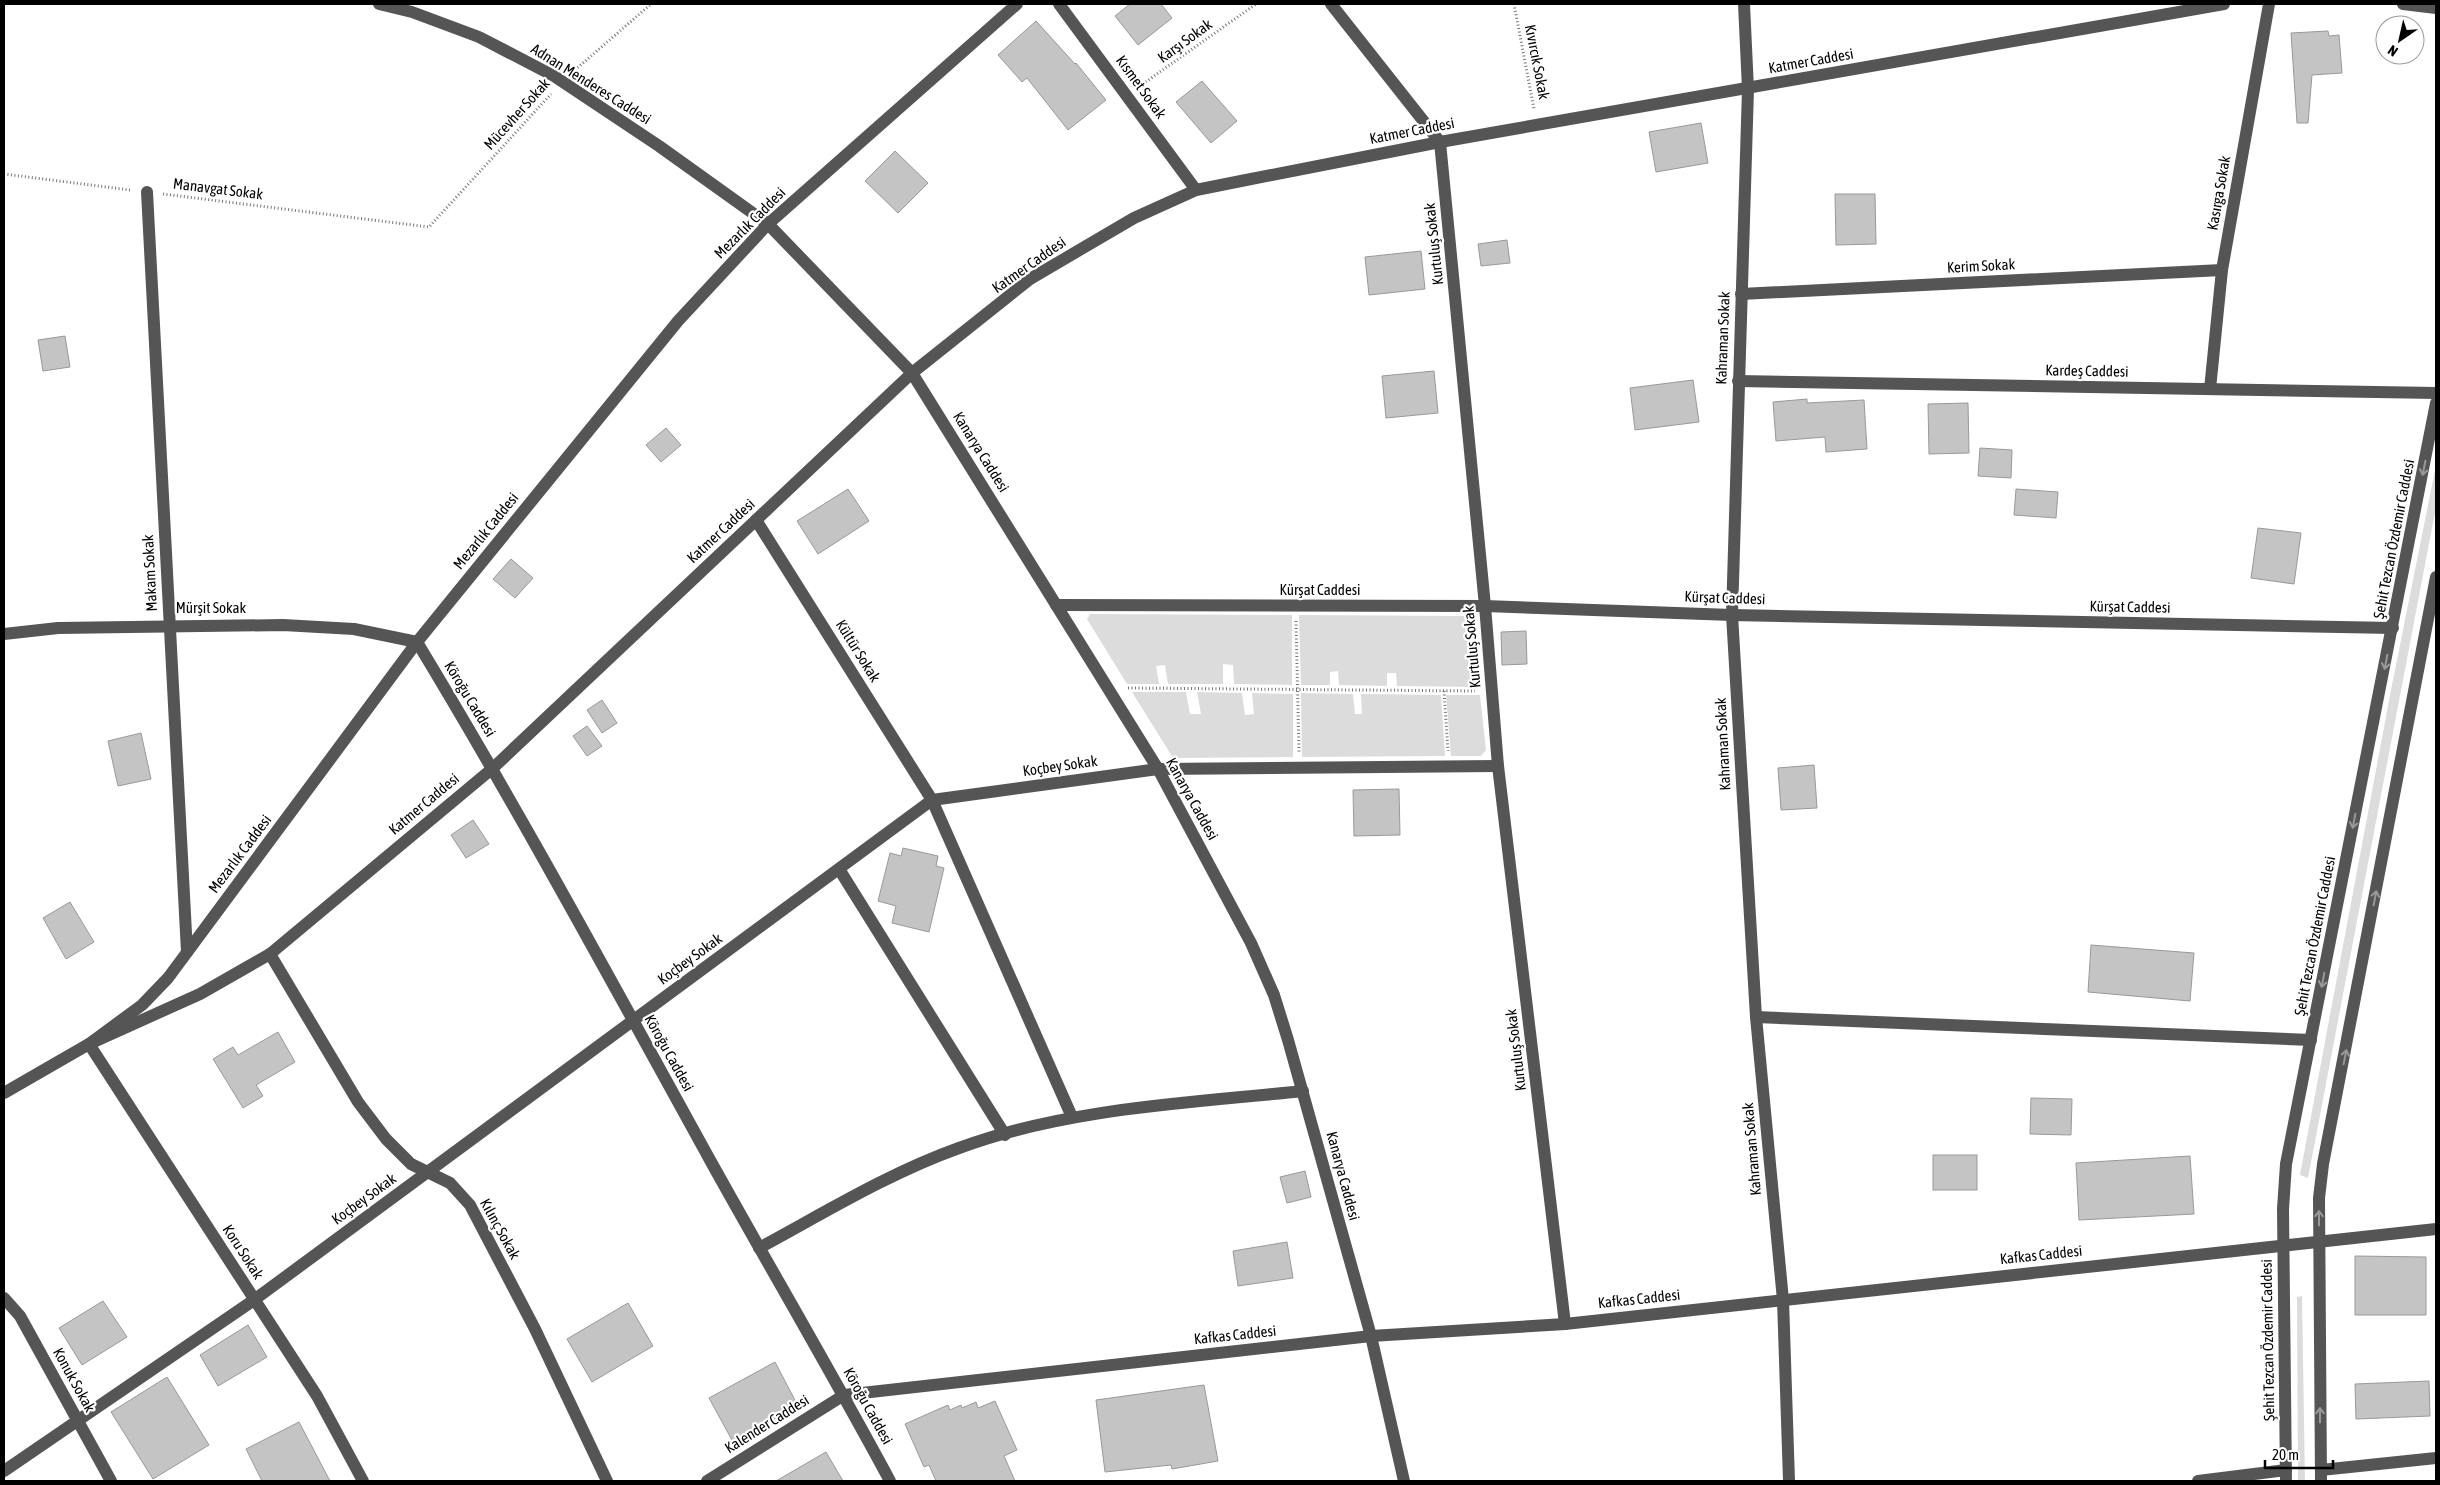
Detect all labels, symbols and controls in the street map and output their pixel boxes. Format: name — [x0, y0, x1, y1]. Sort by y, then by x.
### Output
street label: Karşı Sokak — [1154, 15, 1215, 66]
north arrow — [2375, 15, 2425, 65]
street label: Kıvırcık Sokak — [1522, 23, 1553, 101]
street label: Adnan Menderes Caddesi — [528, 40, 654, 127]
text: N — [2385, 42, 2401, 60]
street label: Katmer Caddesi — [1767, 45, 1855, 76]
street label: Kısmet Sokak — [1113, 52, 1170, 122]
street label: Mücevher Sokak — [480, 74, 553, 153]
street label: Katmer Caddesi — [1368, 114, 1456, 147]
street label: Kasırga Sokak — [2204, 154, 2233, 232]
street label: Manavgat Sokak — [172, 175, 264, 203]
street label: Mezarlık Caddesi — [711, 184, 789, 262]
street label: Kurtuluş Sokak — [1421, 202, 1446, 286]
street label: Katmer Caddesi — [989, 233, 1069, 296]
street label: Kerim Sokak — [1947, 255, 2016, 276]
street label: Kahraman Sokak — [1712, 291, 1733, 385]
street label: Kardeş Caddesi — [2045, 361, 2129, 380]
street label: Kanarya Caddesi — [950, 409, 1013, 495]
street label: Şehit Tezcan Özdemir Caddesi — [2370, 458, 2417, 620]
one-way arrow — [2418, 459, 2428, 475]
street label: Mezarlık Caddesi — [450, 489, 522, 572]
street label: Katmer Caddesi — [683, 495, 758, 566]
street label: Makam Sokak — [139, 534, 160, 612]
street label: Kürşat Caddesi — [1279, 581, 1361, 598]
street label: Kürşat Caddesi — [1684, 588, 1766, 607]
street label: Kürşat Caddesi — [2089, 597, 2171, 616]
street label: Mürşit Sokak — [176, 599, 247, 616]
street label: Kurtuluş Sokak — [1459, 605, 1484, 689]
street label: Kültür Sokak — [833, 617, 884, 685]
one-way arrow — [2381, 653, 2391, 669]
street label: Köroğu Caddesi — [441, 658, 500, 739]
street label: Kahraman Sokak — [1712, 697, 1733, 791]
street label: Koçbey Sokak — [1022, 752, 1099, 779]
street label: Kanarya Caddesi — [1163, 755, 1222, 843]
street label: Katmer Caddesi — [385, 769, 462, 838]
street label: Mezarlık Caddesi — [205, 811, 274, 896]
one-way arrow — [2349, 813, 2359, 829]
street label: Şehit Tezcan Özdemir Caddesi — [2291, 855, 2338, 1017]
one-way arrow — [2371, 890, 2381, 906]
street label: Koçbey Sokak — [654, 929, 725, 988]
one-way arrow — [2317, 972, 2327, 988]
street label: Kurtuluş Sokak — [1502, 1008, 1529, 1092]
street label: Köroğu Caddesi — [641, 1012, 697, 1094]
one-way arrow — [2341, 1050, 2350, 1066]
street label: Kahraman Sokak — [1739, 1102, 1764, 1196]
street label: Kanarya Caddesi — [1323, 1130, 1364, 1222]
street label: Koçbey Sokak — [328, 1169, 399, 1228]
street label: Kılınç Sokak — [477, 1195, 524, 1262]
one-way arrow — [2314, 1210, 2324, 1226]
street label: Koru Sokak — [220, 1221, 267, 1282]
street label: Kafkas Caddesi — [1999, 1242, 2083, 1267]
street label: Şehit Tezcan Özdemir Caddesi — [2258, 1259, 2277, 1421]
street label: Kafkas Caddesi — [1597, 1286, 1681, 1311]
street label: Kafkas Caddesi — [1193, 1322, 1277, 1347]
street label: Konuk Sokak — [50, 1345, 99, 1415]
street label: Köroğu Caddesi — [840, 1365, 896, 1447]
street label: Kalender Caddesi — [722, 1391, 812, 1456]
one-way arrow — [2315, 1407, 2325, 1424]
scale bar — [2265, 1438, 2332, 1470]
text: 20 m — [2272, 1446, 2299, 1463]

